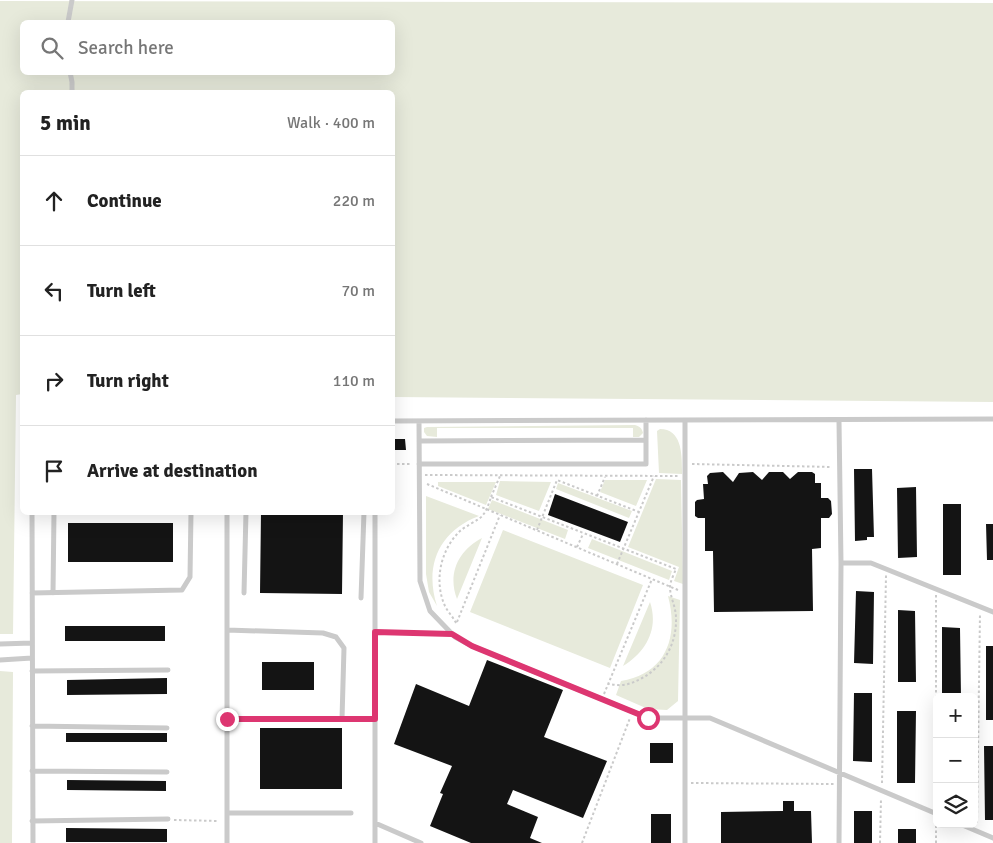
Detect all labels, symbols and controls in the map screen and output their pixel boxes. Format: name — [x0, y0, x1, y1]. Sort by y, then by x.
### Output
search box — [20, 20, 395, 75]
icon: search — [38, 34, 66, 62]
text: Search here — [78, 36, 174, 60]
text: 5 min — [40, 110, 91, 136]
text: Walk · 400 m — [287, 113, 375, 133]
icon: ahead — [40, 187, 68, 215]
text: Continue — [87, 189, 162, 213]
text: 220 m — [333, 191, 375, 211]
icon: left — [40, 277, 68, 305]
text: Turn left — [87, 279, 156, 303]
text: 70 m — [341, 281, 375, 301]
icon: right — [40, 367, 68, 395]
text: Turn right — [87, 369, 169, 393]
text: 110 m — [333, 371, 375, 391]
icon: arrive — [40, 457, 68, 485]
text: Arrive at destination — [87, 459, 258, 483]
map controls — [933, 693, 978, 828]
button: + — [933, 693, 978, 738]
route start — [637, 707, 660, 730]
route end — [216, 708, 239, 731]
button: − — [933, 738, 978, 783]
button: layers — [933, 783, 978, 828]

